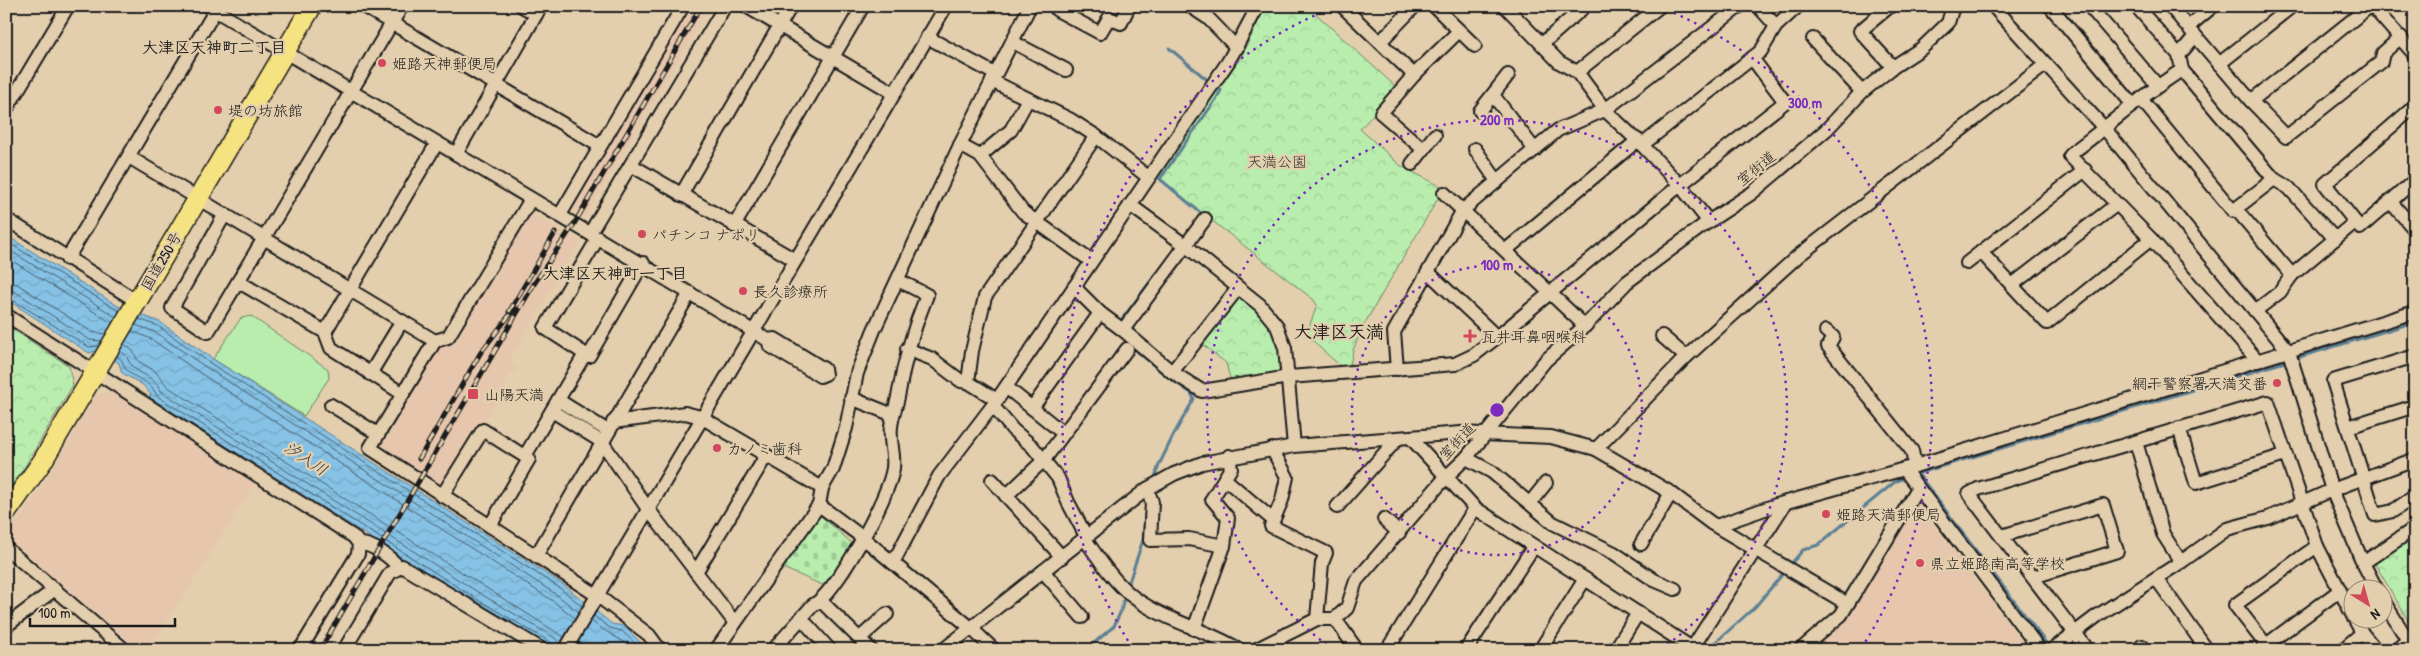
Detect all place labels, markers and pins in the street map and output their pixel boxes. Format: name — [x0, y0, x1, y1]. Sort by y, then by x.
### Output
place label: 姫路天神郵便局 — [392, 53, 497, 74]
marker: 姫路天神郵便局 — [376, 57, 388, 69]
place label: 堤の坊旅館 — [228, 100, 303, 121]
marker: 堤の坊旅館 — [212, 104, 224, 116]
place label: パチンコ ナポリ — [652, 224, 760, 245]
marker: パチンコ ナポリ — [636, 228, 648, 240]
place label: 長久診療所 — [753, 281, 828, 302]
marker: 長久診療所 — [737, 285, 749, 297]
place label: 瓦井耳鼻咽喉科 — [1481, 326, 1586, 347]
marker: 瓦井耳鼻咽喉科 — [1463, 329, 1477, 343]
place label: 網干警察署天満交番 — [2132, 373, 2267, 394]
marker: 網干警察署天満交番 — [2271, 377, 2283, 389]
place label: 山陽天満 — [484, 384, 544, 405]
marker: 山陽天満 — [466, 387, 480, 401]
centre of rings — [1488, 401, 1506, 419]
place label: カノミ歯科 — [727, 438, 802, 459]
marker: カノミ歯科 — [711, 442, 723, 454]
place label: 姫路天満郵便局 — [1836, 504, 1941, 525]
marker: 姫路天満郵便局 — [1820, 508, 1832, 520]
place label: 県立姫路南高等学校 — [1930, 553, 2065, 574]
marker: 県立姫路南高等学校 — [1914, 557, 1926, 569]

